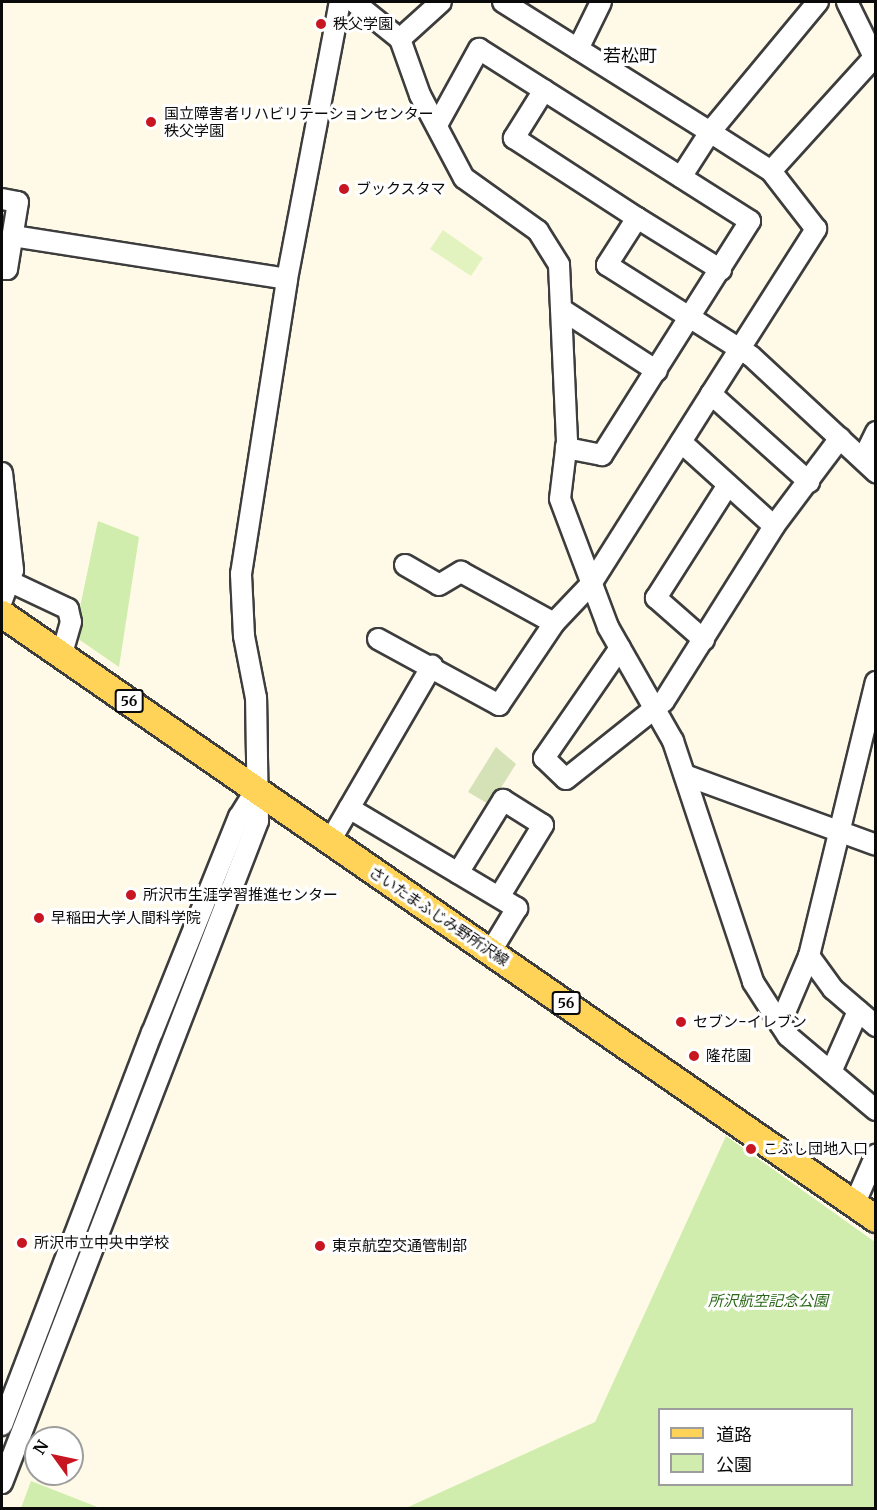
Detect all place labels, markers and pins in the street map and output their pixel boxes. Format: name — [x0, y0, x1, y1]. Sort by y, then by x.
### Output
place label: 秩父学園 — [333, 15, 393, 33]
marker: 秩父学園 — [314, 17, 328, 31]
place label: 国立障害者リハビリテーションセンター 秩父学園 — [164, 104, 434, 139]
marker: 国立障害者リハビリテーションセンター 秩父学園 — [142, 113, 160, 131]
place label: ブックスタマ — [356, 180, 446, 198]
marker: ブックスタマ — [337, 182, 351, 196]
place label: 所沢市生涯学習推進センター — [143, 886, 338, 904]
marker: 所沢市生涯学習推進センター — [124, 888, 138, 902]
place label: 早稲田大学人間科学院 — [51, 909, 201, 927]
marker: 早稲田大学人間科学院 — [32, 911, 46, 925]
place label: セブン-イレブン — [693, 1013, 807, 1031]
marker: セブン-イレブン — [674, 1015, 688, 1029]
place label: 隆花園 — [706, 1047, 751, 1065]
marker: 隆花園 — [687, 1049, 701, 1063]
place label: こぶし団地入口 — [763, 1140, 868, 1158]
marker: こぶし団地入口 — [744, 1142, 758, 1156]
place label: 所沢市立中央中学校 — [34, 1234, 169, 1252]
marker: 所沢市立中央中学校 — [15, 1236, 29, 1250]
place label: 東京航空交通管制部 — [332, 1237, 467, 1255]
marker: 東京航空交通管制部 — [313, 1239, 327, 1253]

